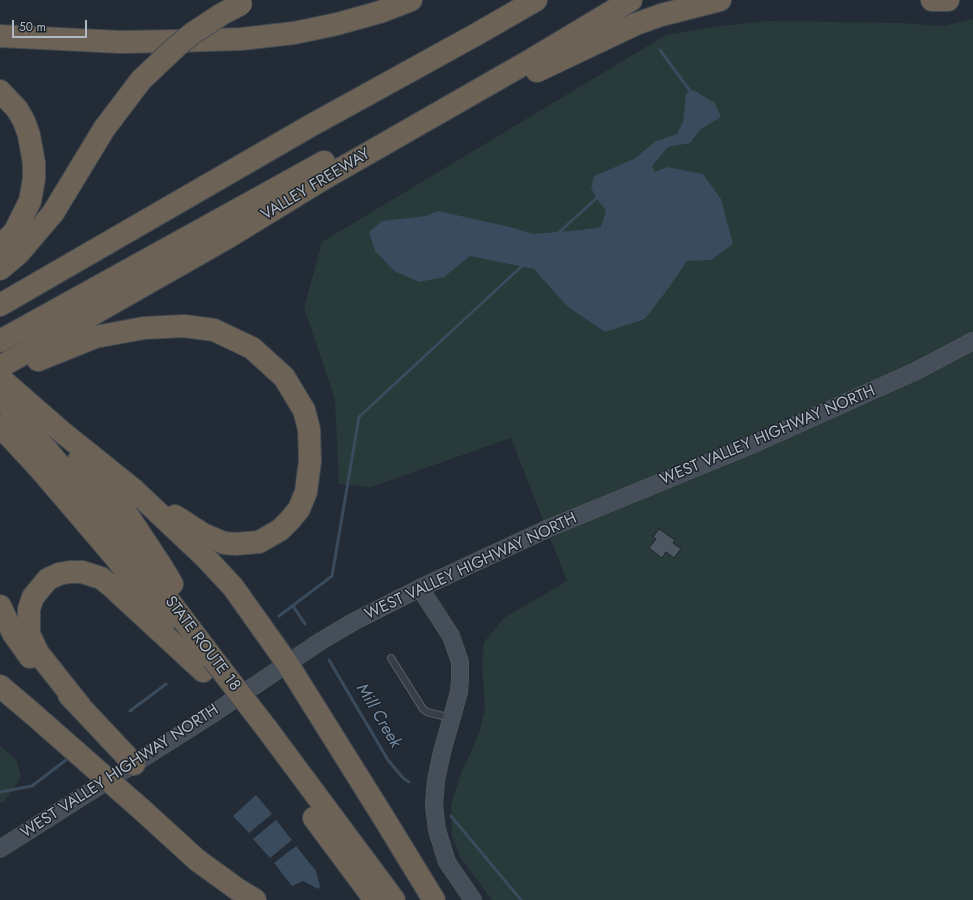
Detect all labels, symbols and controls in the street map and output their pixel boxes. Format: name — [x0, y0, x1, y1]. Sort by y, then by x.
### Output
scale bar — [14, 12, 89, 38]
text: 50 m — [19, 18, 46, 36]
street label: VALLEY FREEWAY — [258, 145, 374, 225]
street label: WEST VALLEY HIGHWAY NORTH — [658, 382, 878, 490]
street label: WEST VALLEY HIGHWAY NORTH — [362, 509, 580, 625]
street label: STATE ROUTE 18 — [160, 593, 244, 695]
water label: Mill Creek — [351, 680, 405, 752]
street label: WEST VALLEY HIGHWAY NORTH — [18, 701, 222, 843]

